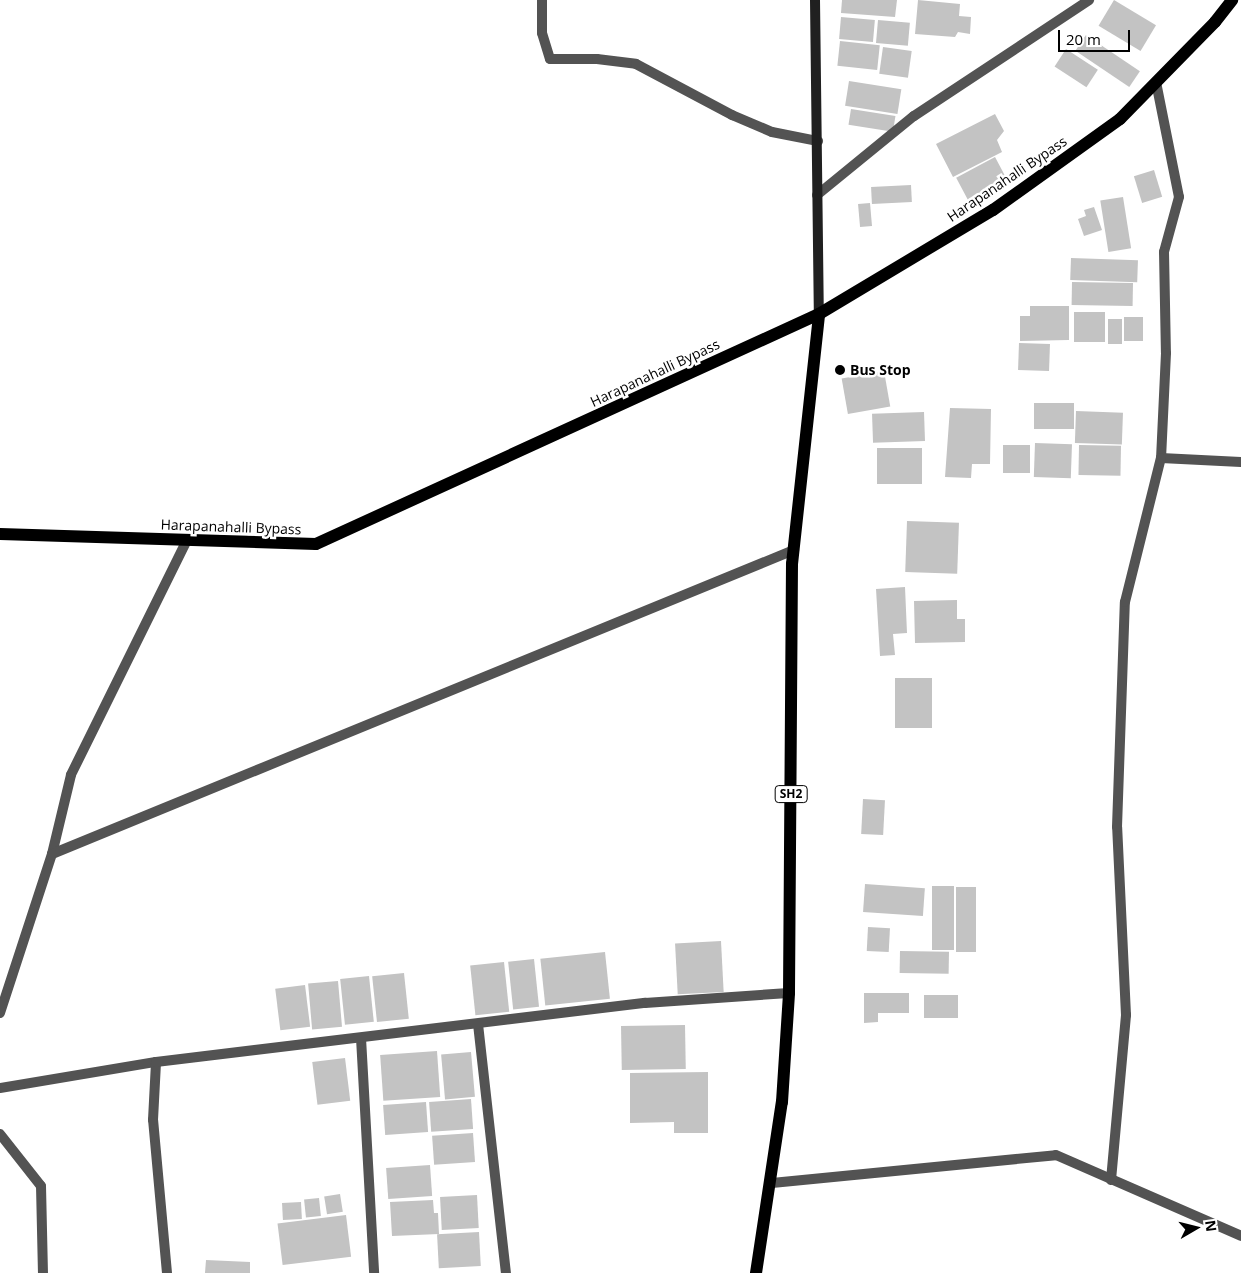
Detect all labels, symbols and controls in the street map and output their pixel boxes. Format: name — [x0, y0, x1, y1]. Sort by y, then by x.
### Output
scale bar — [1061, 20, 1134, 52]
text: 20 m — [1066, 29, 1101, 49]
street label: Harapanahalli Bypass — [944, 133, 1070, 225]
street label: Harapanahalli Bypass — [588, 336, 722, 410]
place label: Bus Stop — [850, 362, 911, 378]
marker: Bus Stop — [834, 364, 846, 376]
street label: Harapanahalli Bypass — [160, 516, 302, 538]
road number: SH2 — [774, 784, 808, 804]
north arrow — [1171, 1203, 1221, 1253]
text: N — [1201, 1219, 1222, 1233]

